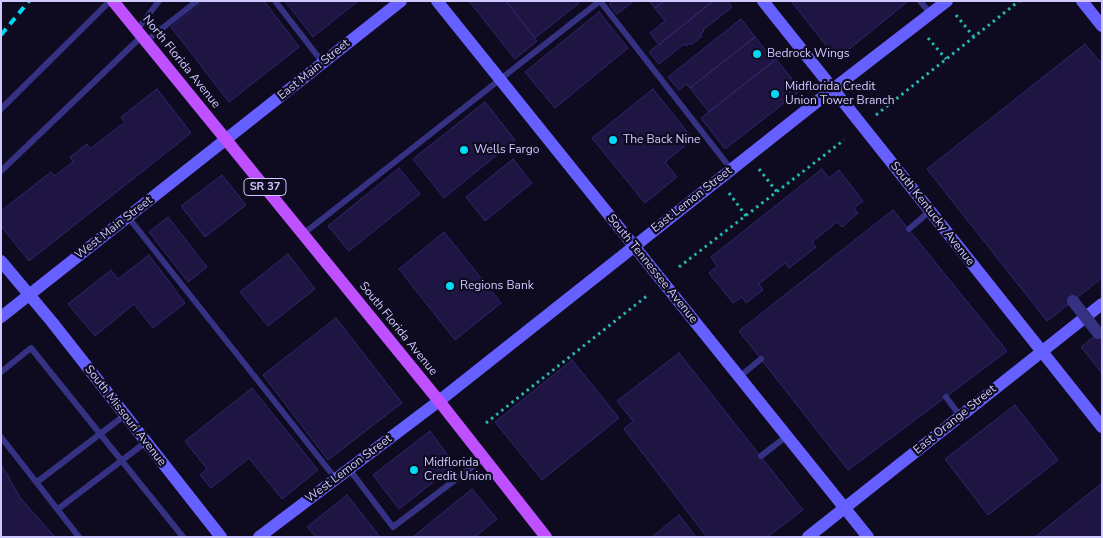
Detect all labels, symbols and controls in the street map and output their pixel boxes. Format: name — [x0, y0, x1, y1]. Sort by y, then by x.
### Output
street label: North Florida Avenue — [139, 13, 223, 111]
street label: East Main Street — [275, 37, 353, 103]
place label: Bedrock Wings — [767, 47, 850, 61]
marker: Bedrock Wings — [751, 48, 763, 60]
place label: Midflorida Credit Union Tower Branch — [785, 80, 894, 108]
marker: Midflorida Credit Union Tower Branch — [769, 88, 781, 100]
place label: The Back Nine — [623, 133, 700, 147]
marker: The Back Nine — [607, 134, 619, 146]
place label: Wells Fargo — [474, 143, 539, 157]
marker: Wells Fargo — [458, 144, 470, 156]
street label: South Kentucky Avenue — [887, 159, 977, 269]
street label: East Lemon Street — [649, 164, 735, 236]
road number: SR 37 — [244, 178, 286, 196]
street label: West Main Street — [73, 193, 155, 263]
street label: South Tennessee Avenue — [604, 212, 700, 326]
street label: South Florida Avenue — [356, 279, 440, 379]
place label: Regions Bank — [460, 279, 534, 293]
marker: Regions Bank — [444, 280, 456, 292]
street label: South Missouri Avenue — [81, 363, 169, 469]
street label: East Orange Street — [911, 382, 999, 458]
street label: West Lemon Street — [303, 432, 395, 506]
place label: Midflorida Credit Union — [424, 456, 492, 484]
marker: Midflorida Credit Union — [408, 464, 420, 476]

